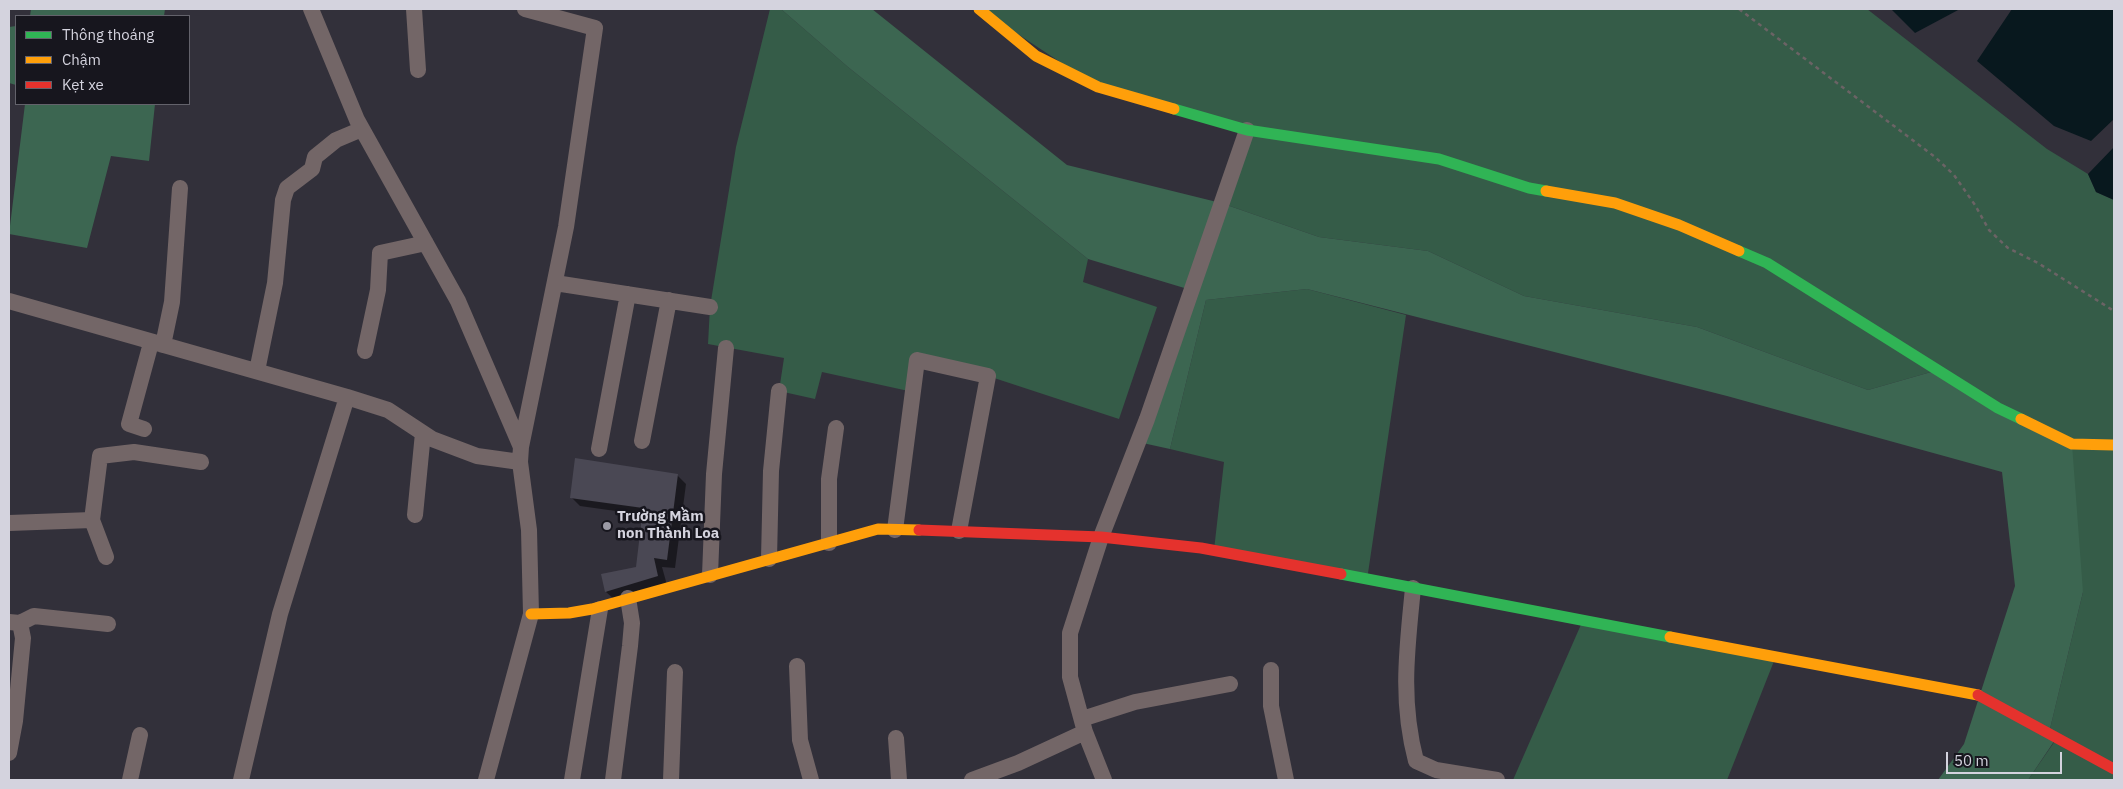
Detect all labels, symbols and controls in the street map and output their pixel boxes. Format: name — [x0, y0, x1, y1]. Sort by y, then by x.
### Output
legend — [15, 15, 190, 105]
text: Thông thoáng — [62, 25, 154, 44]
text: Chậm — [62, 50, 101, 69]
text: Kẹt xe — [62, 75, 104, 94]
place label: Trường Mầm non Thành Loa — [617, 508, 719, 543]
marker: Trường Mầm non Thành Loa — [601, 520, 613, 532]
scale bar — [1948, 742, 2064, 774]
text: 50 m — [1954, 751, 1989, 770]

